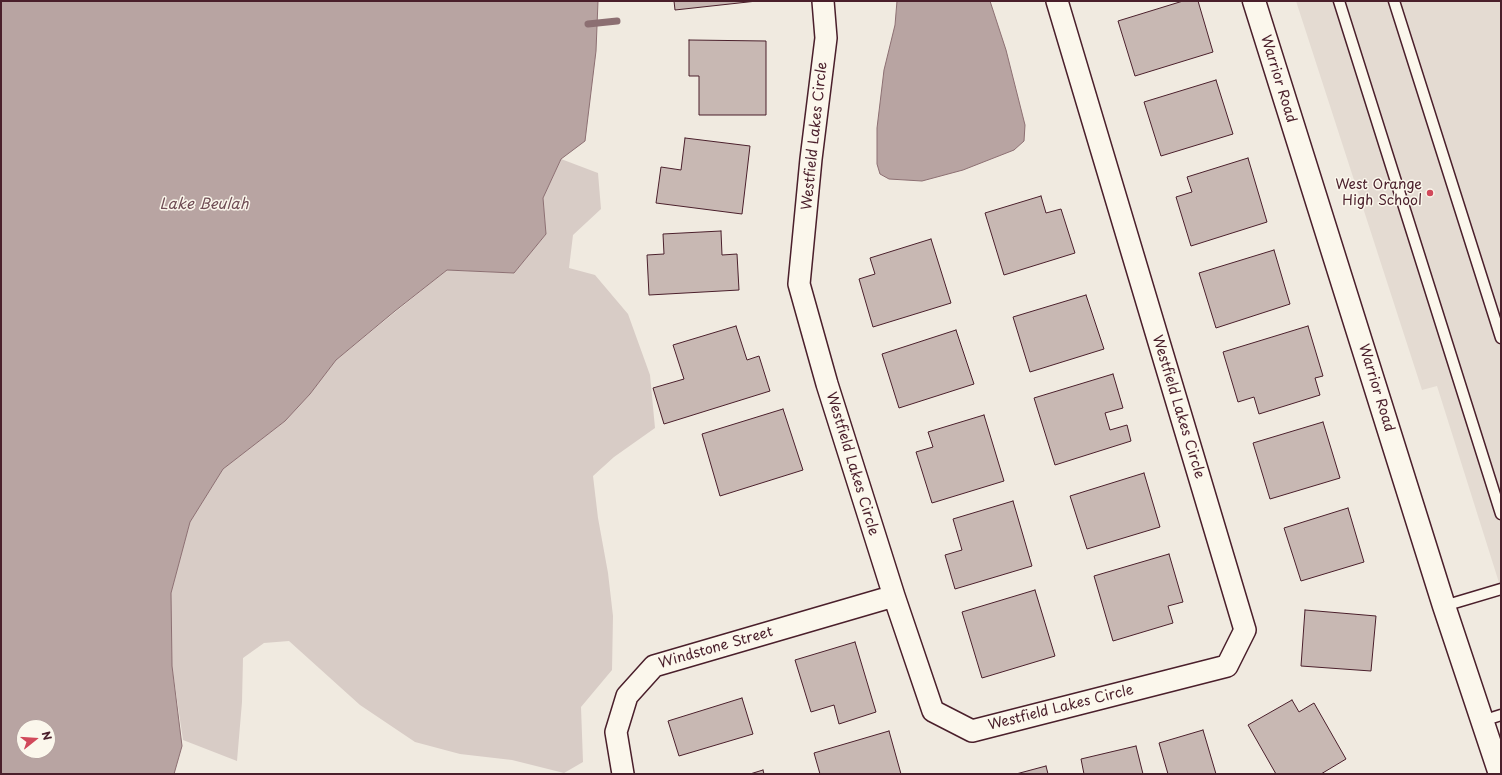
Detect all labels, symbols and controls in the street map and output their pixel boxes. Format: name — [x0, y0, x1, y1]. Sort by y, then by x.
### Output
street label: Warrior Road — [1257, 33, 1299, 125]
street label: Westfield Lakes Circle — [799, 61, 831, 211]
place label: West Orange High School — [1335, 177, 1422, 210]
marker: West Orange High School — [1425, 188, 1435, 198]
water label: Lake Beulah — [159, 196, 249, 214]
street label: Westfield Lakes Circle — [1148, 333, 1208, 481]
street label: Warrior Road — [1355, 342, 1397, 434]
street label: Westfield Lakes Circle — [822, 390, 882, 538]
street label: Windstone Street — [657, 624, 775, 672]
street label: Westfield Lakes Circle — [987, 682, 1135, 734]
north arrow — [16, 719, 56, 759]
text: N — [38, 729, 56, 742]

